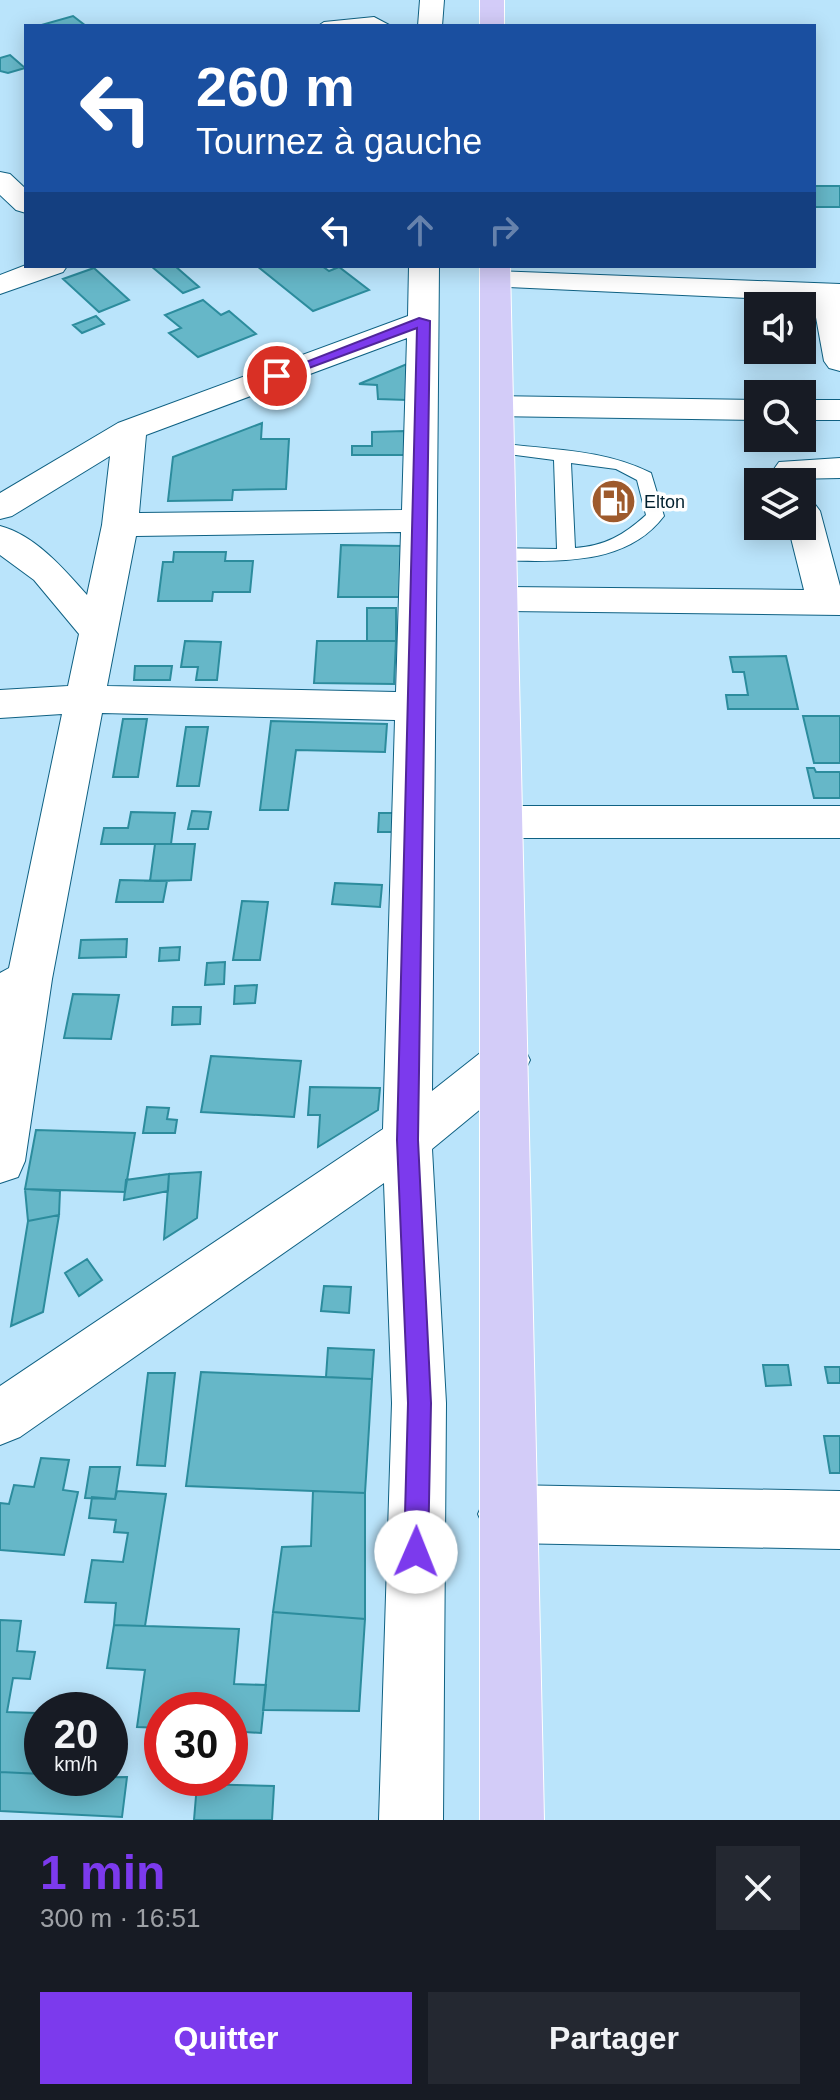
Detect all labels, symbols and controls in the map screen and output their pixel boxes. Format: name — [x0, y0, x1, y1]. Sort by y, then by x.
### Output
text: 260 m — [196, 55, 355, 118]
icon: left — [64, 56, 168, 160]
text: Tournez à gauche — [196, 121, 482, 162]
icon: left — [314, 208, 358, 252]
icon: ahead — [398, 208, 442, 252]
icon: right — [482, 208, 526, 252]
map controls — [744, 292, 816, 540]
button: sound — [744, 292, 816, 364]
pin — [243, 342, 311, 410]
icon: arrive — [255, 354, 299, 398]
button: search — [744, 380, 816, 452]
button: layers — [744, 468, 816, 540]
fuel station icon: Elton — [589, 478, 637, 526]
place label: Elton — [644, 492, 685, 512]
position arrow — [374, 1510, 458, 1594]
speed limit sign: 30 — [144, 1692, 248, 1796]
text: 20 — [54, 1712, 98, 1756]
text: km/h — [54, 1753, 98, 1775]
text: 1 min — [40, 1846, 165, 1899]
button: close — [716, 1846, 800, 1930]
text: 300 m · 16:51 — [40, 1903, 200, 1933]
button: Quitter — [40, 1992, 412, 2084]
button: Partager — [428, 1992, 800, 2084]

